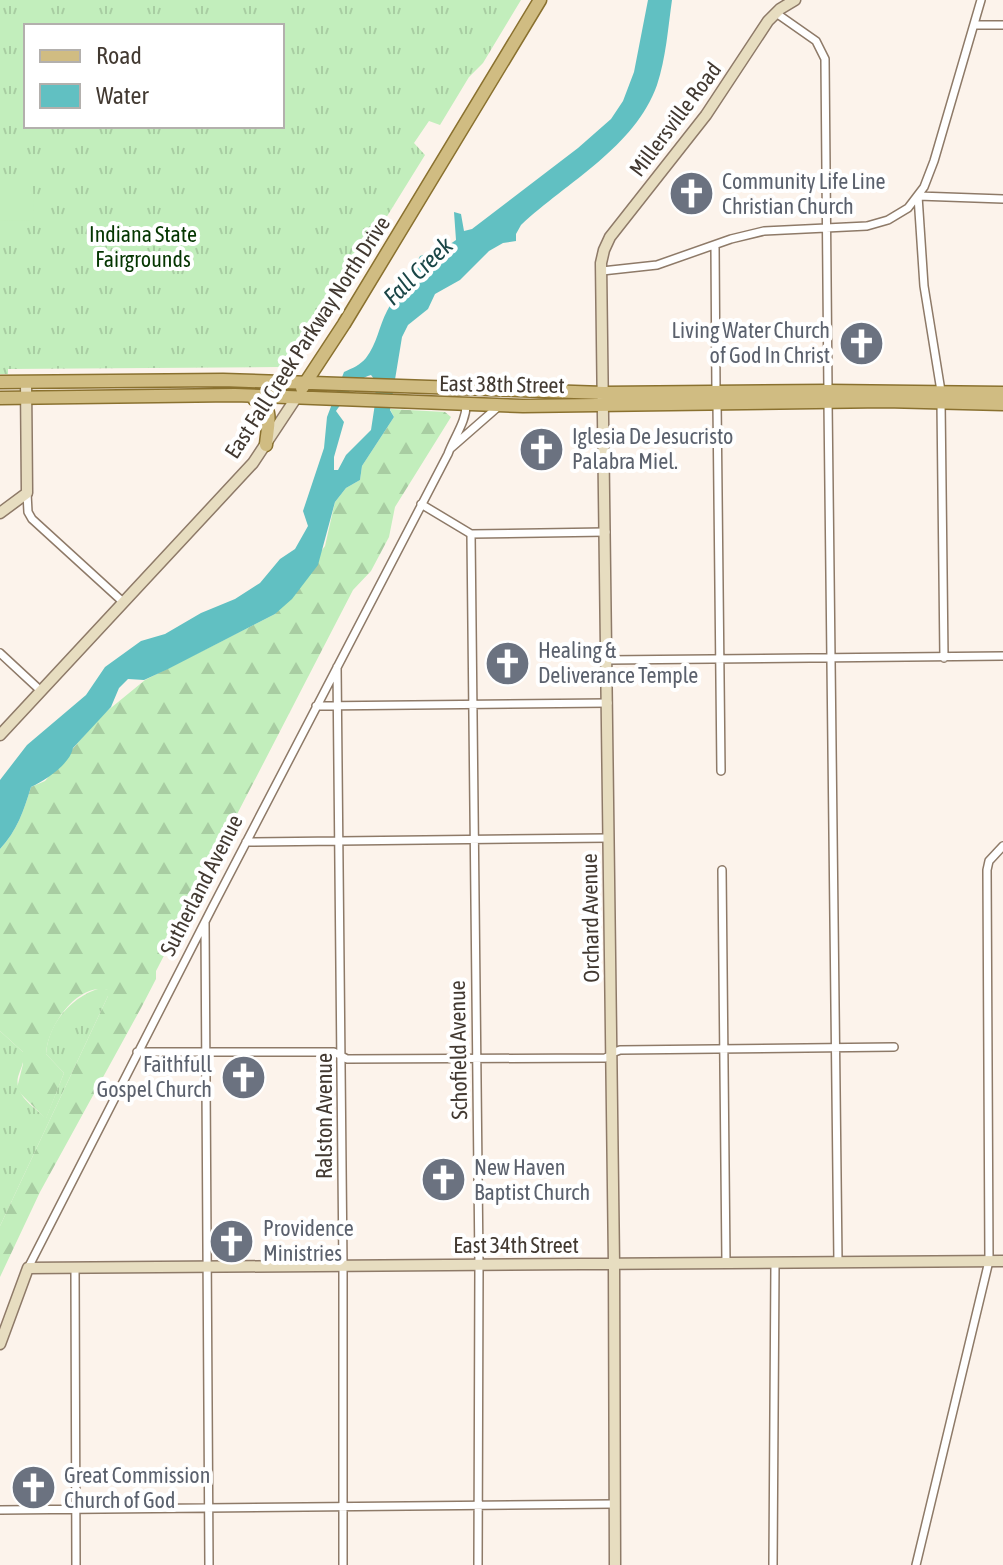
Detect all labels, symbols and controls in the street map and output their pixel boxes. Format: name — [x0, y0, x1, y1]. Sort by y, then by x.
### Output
legend — [24, 24, 284, 128]
text: Road — [96, 42, 142, 69]
street label: Millersville Road — [624, 57, 726, 181]
text: Water — [96, 82, 149, 109]
place label: Community Life Line Christian Church — [722, 168, 886, 219]
church icon: Community Life Line Christian Church — [667, 170, 715, 218]
street label: East Fall Creek Parkway North Drive — [219, 211, 395, 463]
park label: Indiana State Fairgrounds — [89, 221, 197, 272]
water label: Fall Creek — [378, 231, 458, 310]
place label: Living Water Church of God In Christ — [672, 317, 830, 368]
church icon: Living Water Church of God In Christ — [837, 319, 885, 367]
street label: East 38th Street — [439, 370, 565, 398]
place label: Iglesia De Jesucristo Palabra Miel. — [572, 423, 733, 474]
church icon: Iglesia De Jesucristo Palabra Miel. — [517, 425, 565, 473]
place label: Healing & Deliverance Temple — [538, 637, 698, 688]
church icon: Healing & Deliverance Temple — [483, 639, 531, 687]
street label: Sutherland Avenue — [154, 810, 248, 960]
street label: Orchard Avenue — [576, 853, 604, 983]
street label: Schofield Avenue — [444, 980, 472, 1120]
place label: Faithfull Gospel Church — [96, 1051, 212, 1102]
church icon: Faithfull Gospel Church — [219, 1053, 267, 1101]
street label: Ralston Avenue — [311, 1053, 337, 1179]
place label: New Haven Baptist Church — [474, 1154, 590, 1205]
church icon: New Haven Baptist Church — [419, 1156, 467, 1204]
place label: Providence Ministries — [263, 1215, 354, 1266]
church icon: Providence Ministries — [208, 1217, 256, 1265]
street label: East 34th Street — [453, 1232, 579, 1258]
place label: Great Commission Church of God — [64, 1462, 210, 1513]
church icon: Great Commission Church of God — [9, 1464, 57, 1512]

